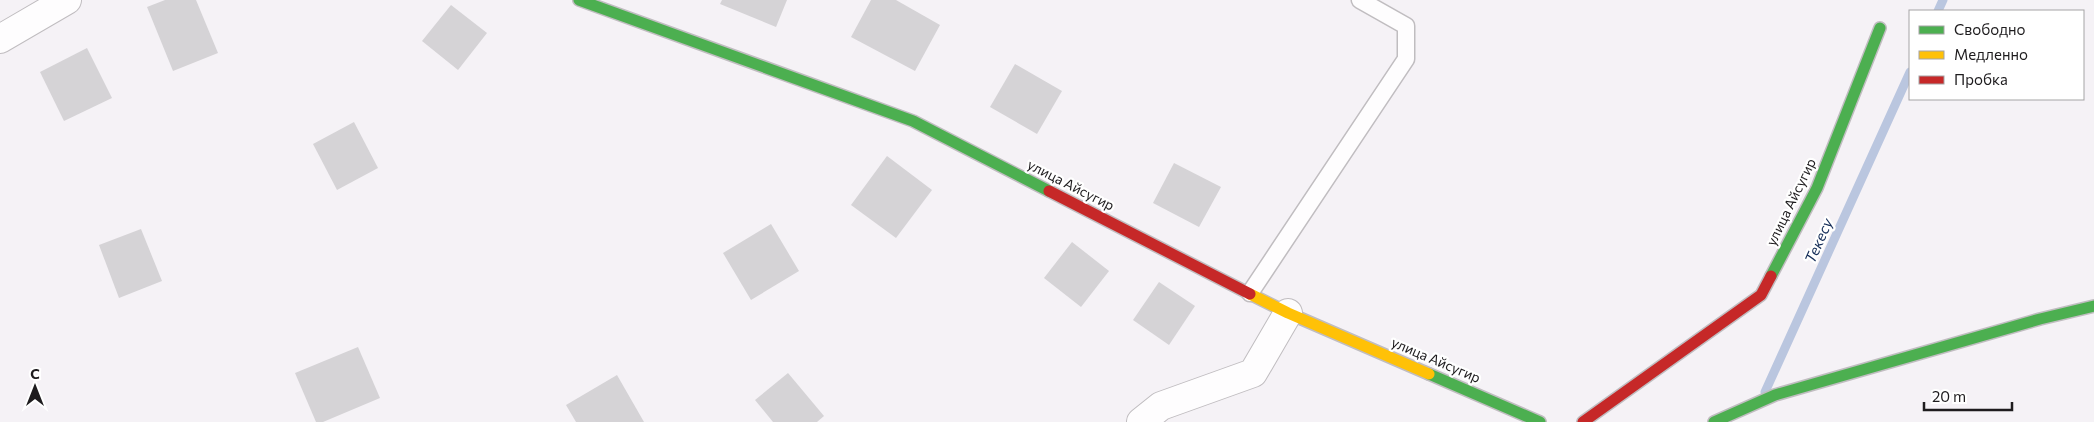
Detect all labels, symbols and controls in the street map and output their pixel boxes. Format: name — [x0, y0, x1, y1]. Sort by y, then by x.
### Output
legend — [1909, 10, 2084, 100]
text: Свободно — [1954, 20, 2025, 38]
text: Медленно — [1954, 45, 2028, 63]
text: Пробка — [1954, 70, 2008, 88]
street label: улица Айсугир — [1025, 155, 1117, 214]
street label: улица Айсугир — [1762, 155, 1819, 248]
water label: Текесу — [1800, 214, 1836, 266]
street label: улица Айсугир — [1389, 333, 1483, 386]
north arrow — [10, 362, 60, 412]
text: С — [30, 365, 40, 382]
scale bar — [1924, 380, 2012, 412]
text: 20 m — [1932, 387, 1966, 405]

